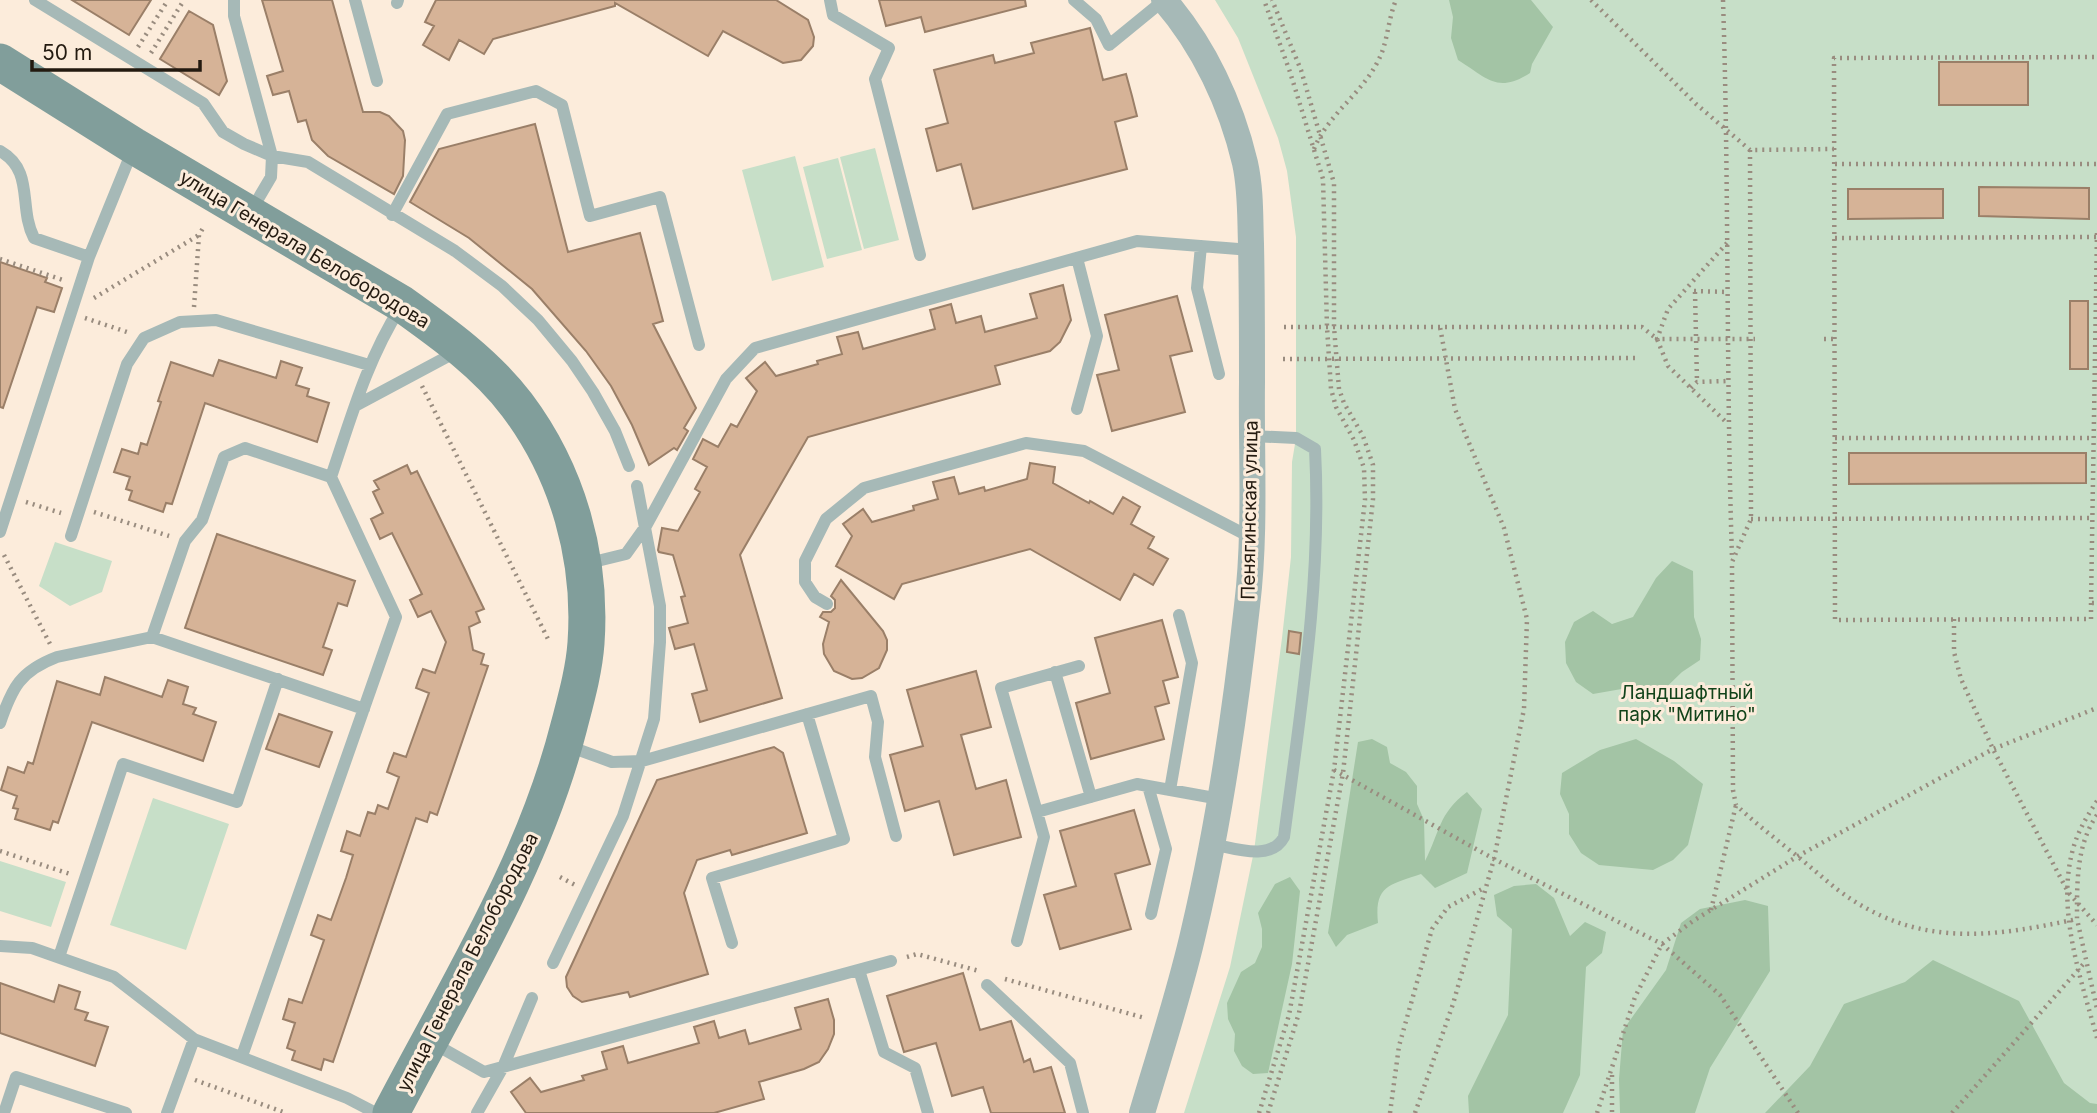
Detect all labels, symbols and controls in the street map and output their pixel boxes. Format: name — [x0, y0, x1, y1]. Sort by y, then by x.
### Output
scale bar — [32, 28, 200, 72]
text: 50 m — [42, 40, 92, 65]
street label: улица Генерала Белобородова — [175, 165, 434, 333]
street label: Пенягинская улица — [1236, 420, 1263, 600]
park label: Ландшафтный парк "Митино" — [1618, 681, 1756, 726]
street label: улица Генерала Белобородова — [392, 829, 543, 1096]

